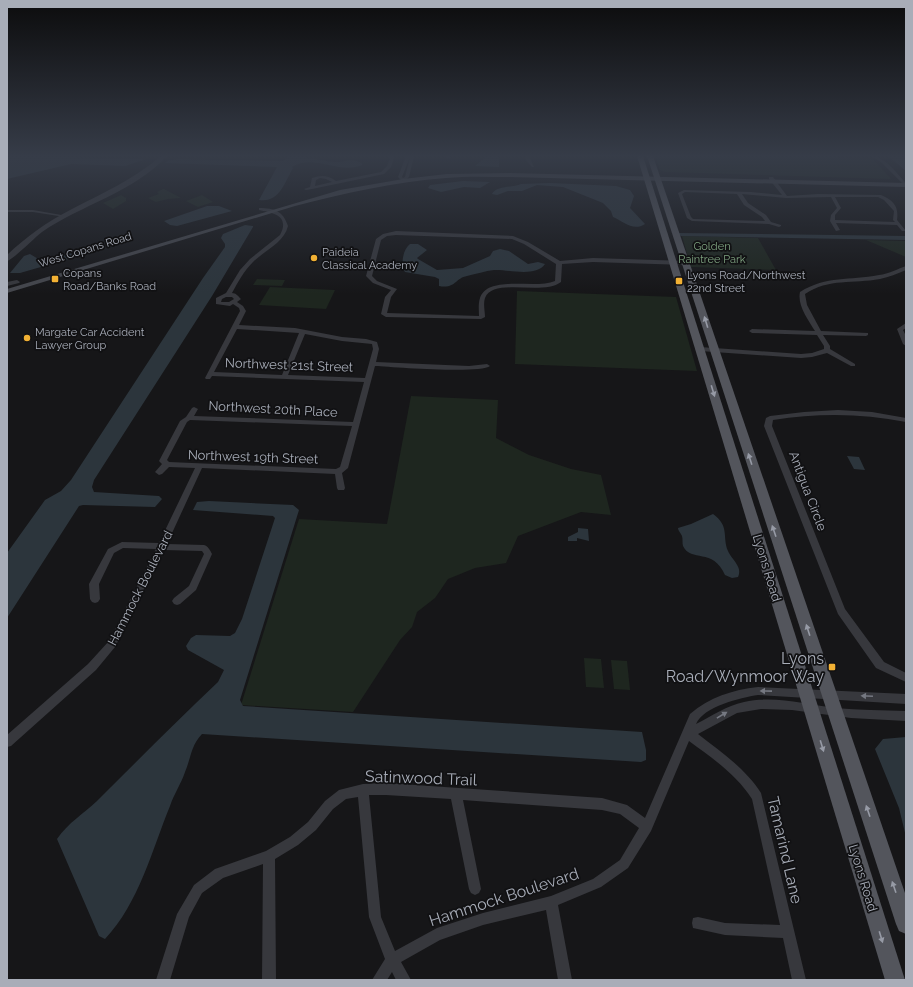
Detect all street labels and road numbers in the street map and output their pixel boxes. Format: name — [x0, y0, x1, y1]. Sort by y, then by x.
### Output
street label: West Copans Road — [37, 230, 133, 270]
street label: Northwest 21st Street — [225, 355, 354, 375]
street label: Northwest 20th Place — [208, 398, 338, 420]
street label: Northwest 19th Street — [188, 447, 319, 467]
street label: Antigua Circle — [786, 449, 830, 533]
street label: Hammock Boulevard — [104, 528, 176, 648]
street label: Lyons Road — [750, 533, 784, 603]
street label: Satinwood Trail — [365, 767, 478, 789]
street label: Tamarind Lane — [763, 795, 807, 905]
street label: Lyons Road — [846, 843, 880, 913]
street label: Hammock Boulevard — [427, 864, 581, 930]

